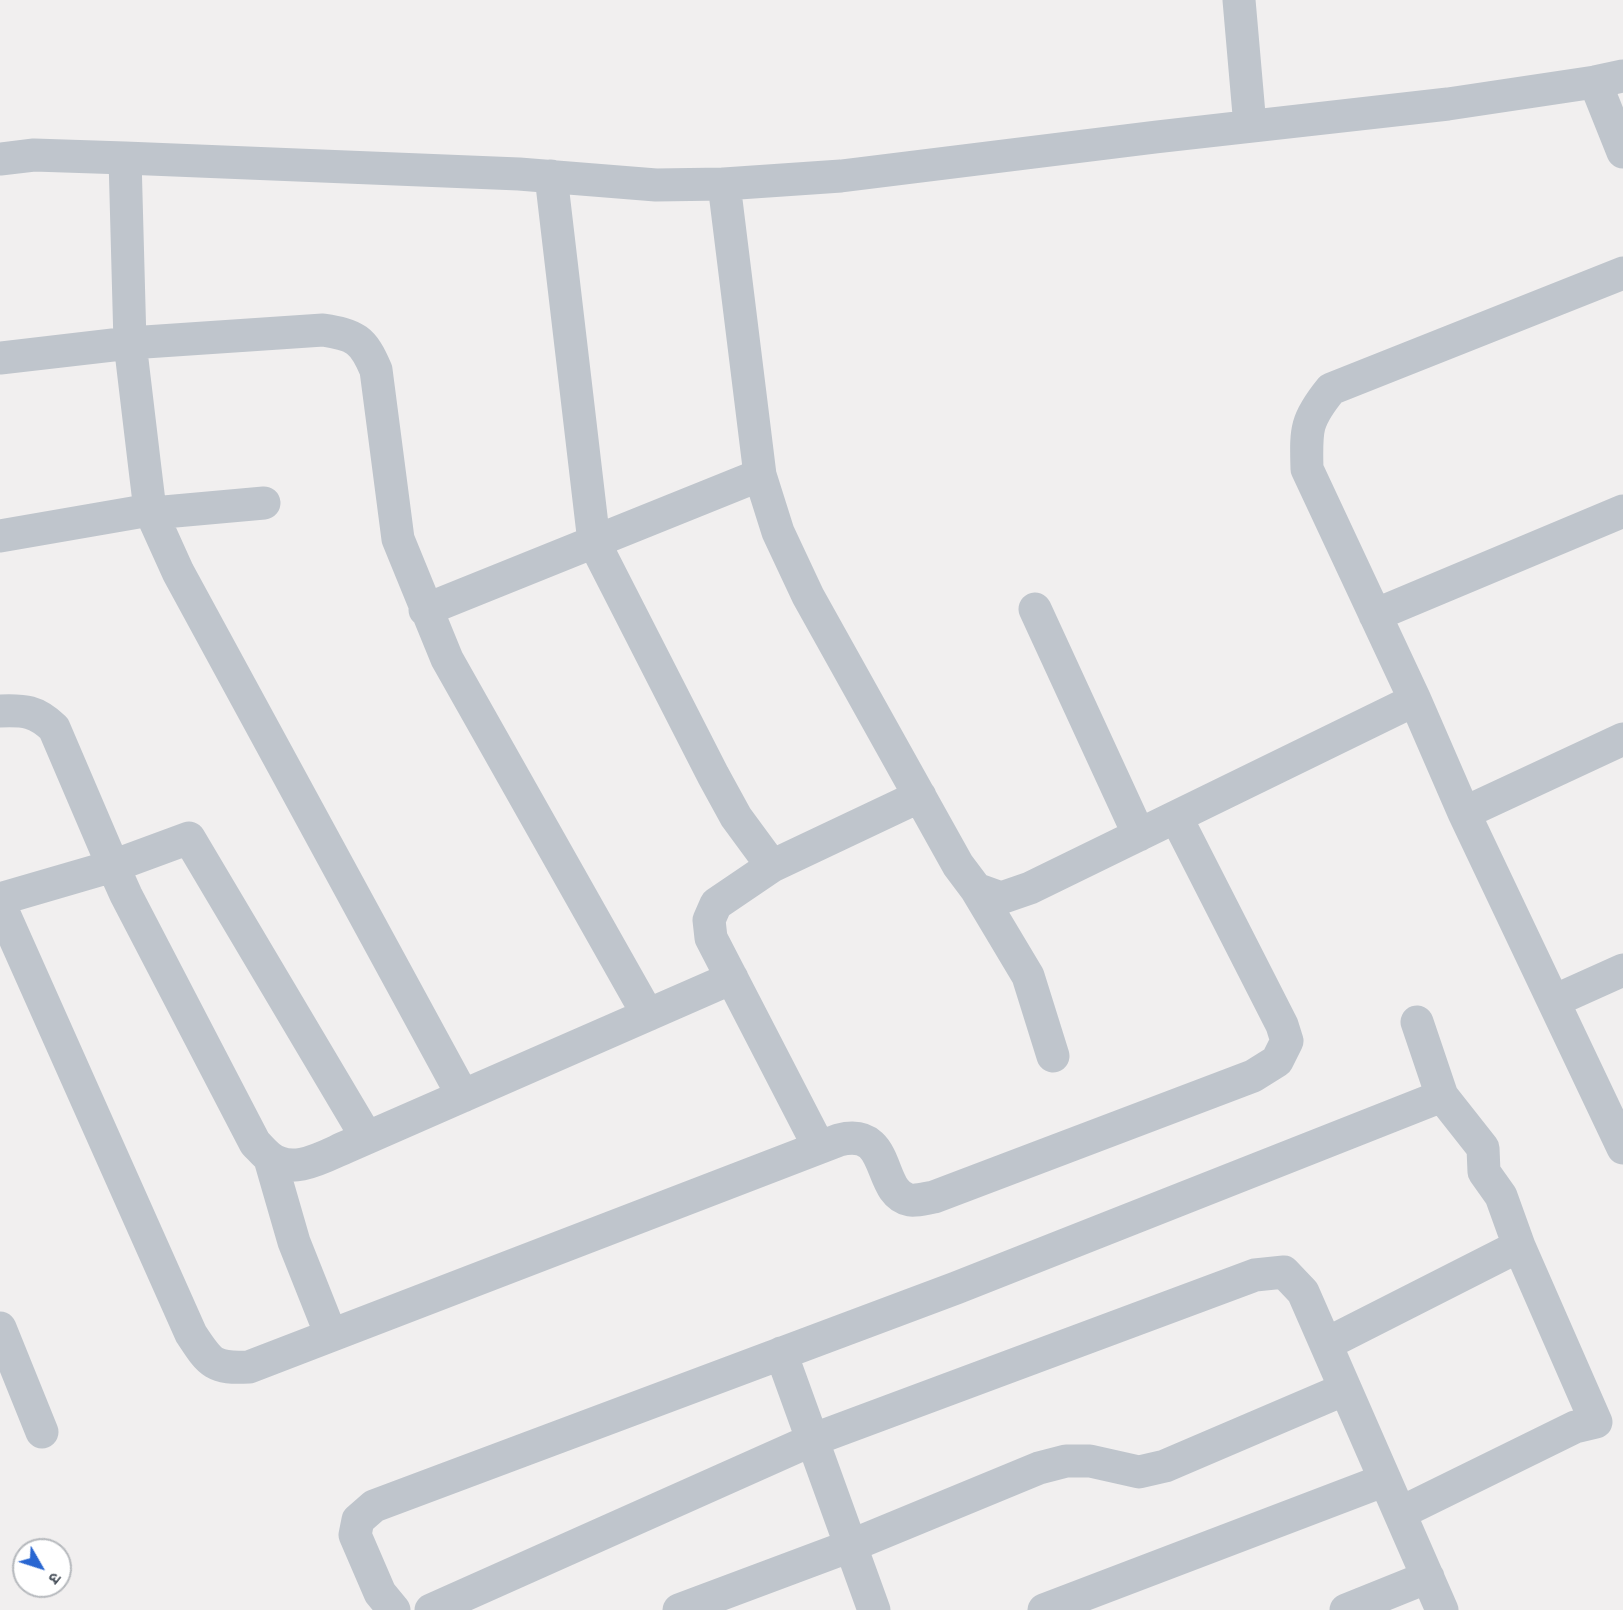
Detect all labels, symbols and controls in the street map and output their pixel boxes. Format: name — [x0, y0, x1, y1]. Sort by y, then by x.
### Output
north arrow — [12, 1538, 72, 1598]
text: उ — [44, 1569, 65, 1588]

